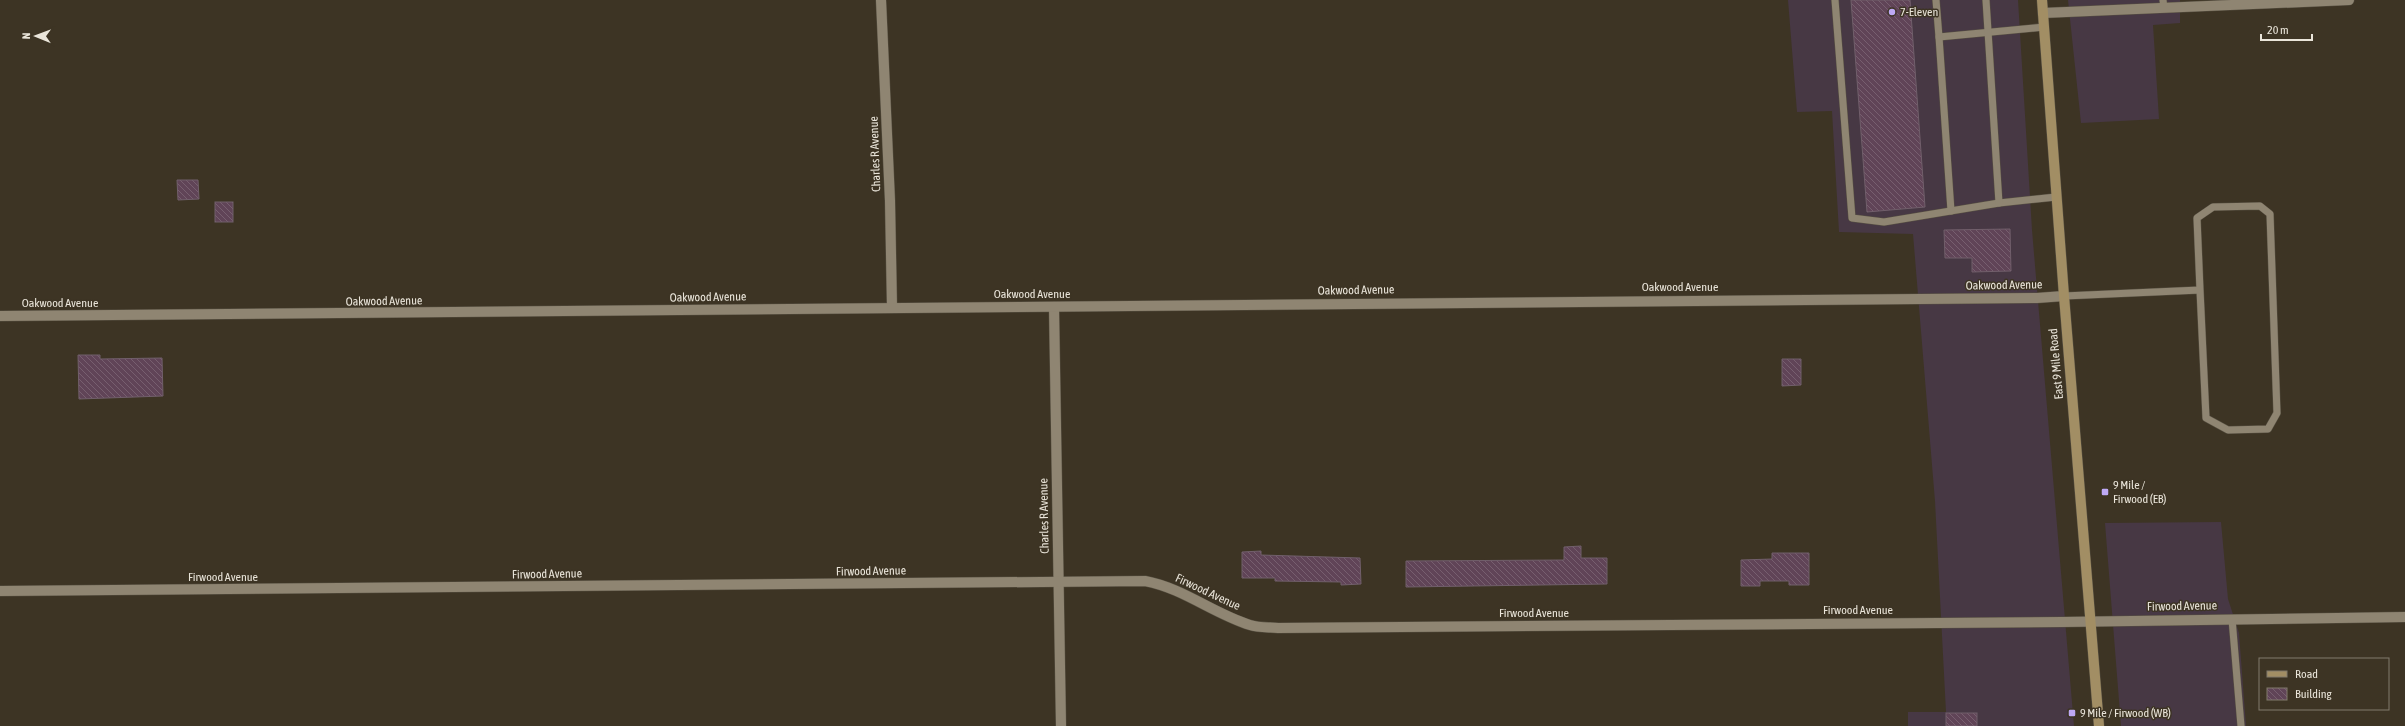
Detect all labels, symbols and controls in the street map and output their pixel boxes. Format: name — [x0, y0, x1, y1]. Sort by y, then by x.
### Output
place label: 7-Eleven — [1900, 5, 1938, 19]
marker: 7-Eleven — [1887, 7, 1897, 17]
north arrow — [16, 16, 56, 56]
scale bar — [2261, 16, 2312, 42]
text: 20 m — [2267, 23, 2289, 37]
text: N — [20, 32, 32, 39]
street label: Charles R Avenue — [867, 116, 883, 192]
street label: Oakwood Avenue — [1966, 277, 2042, 293]
street label: Oakwood Avenue — [1642, 280, 1718, 294]
street label: Oakwood Avenue — [1318, 282, 1394, 298]
street label: Oakwood Avenue — [994, 287, 1070, 301]
street label: Oakwood Avenue — [670, 289, 746, 305]
street label: Oakwood Avenue — [346, 293, 422, 309]
street label: Oakwood Avenue — [22, 296, 98, 310]
street label: East 9 Mile Road — [2046, 328, 2066, 400]
street label: Charles R Avenue — [1036, 478, 1052, 554]
place label: 9 Mile / Firwood (EB) — [2113, 478, 2166, 506]
marker: 9 Mile / Firwood (EB) — [2100, 487, 2110, 497]
street label: Firwood Avenue — [836, 563, 906, 579]
street label: Firwood Avenue — [512, 566, 582, 582]
street label: Firwood Avenue — [188, 570, 258, 584]
street label: Firwood Avenue — [1173, 571, 1243, 613]
street label: Firwood Avenue — [2147, 598, 2217, 614]
street label: Firwood Avenue — [1823, 603, 1893, 617]
street label: Firwood Avenue — [1499, 606, 1569, 620]
legend — [2259, 658, 2389, 710]
text: Road — [2295, 667, 2318, 681]
text: Building — [2295, 687, 2333, 701]
place label: 9 Mile / Firwood (WB) — [2080, 706, 2171, 720]
marker: 9 Mile / Firwood (WB) — [2067, 708, 2077, 718]

